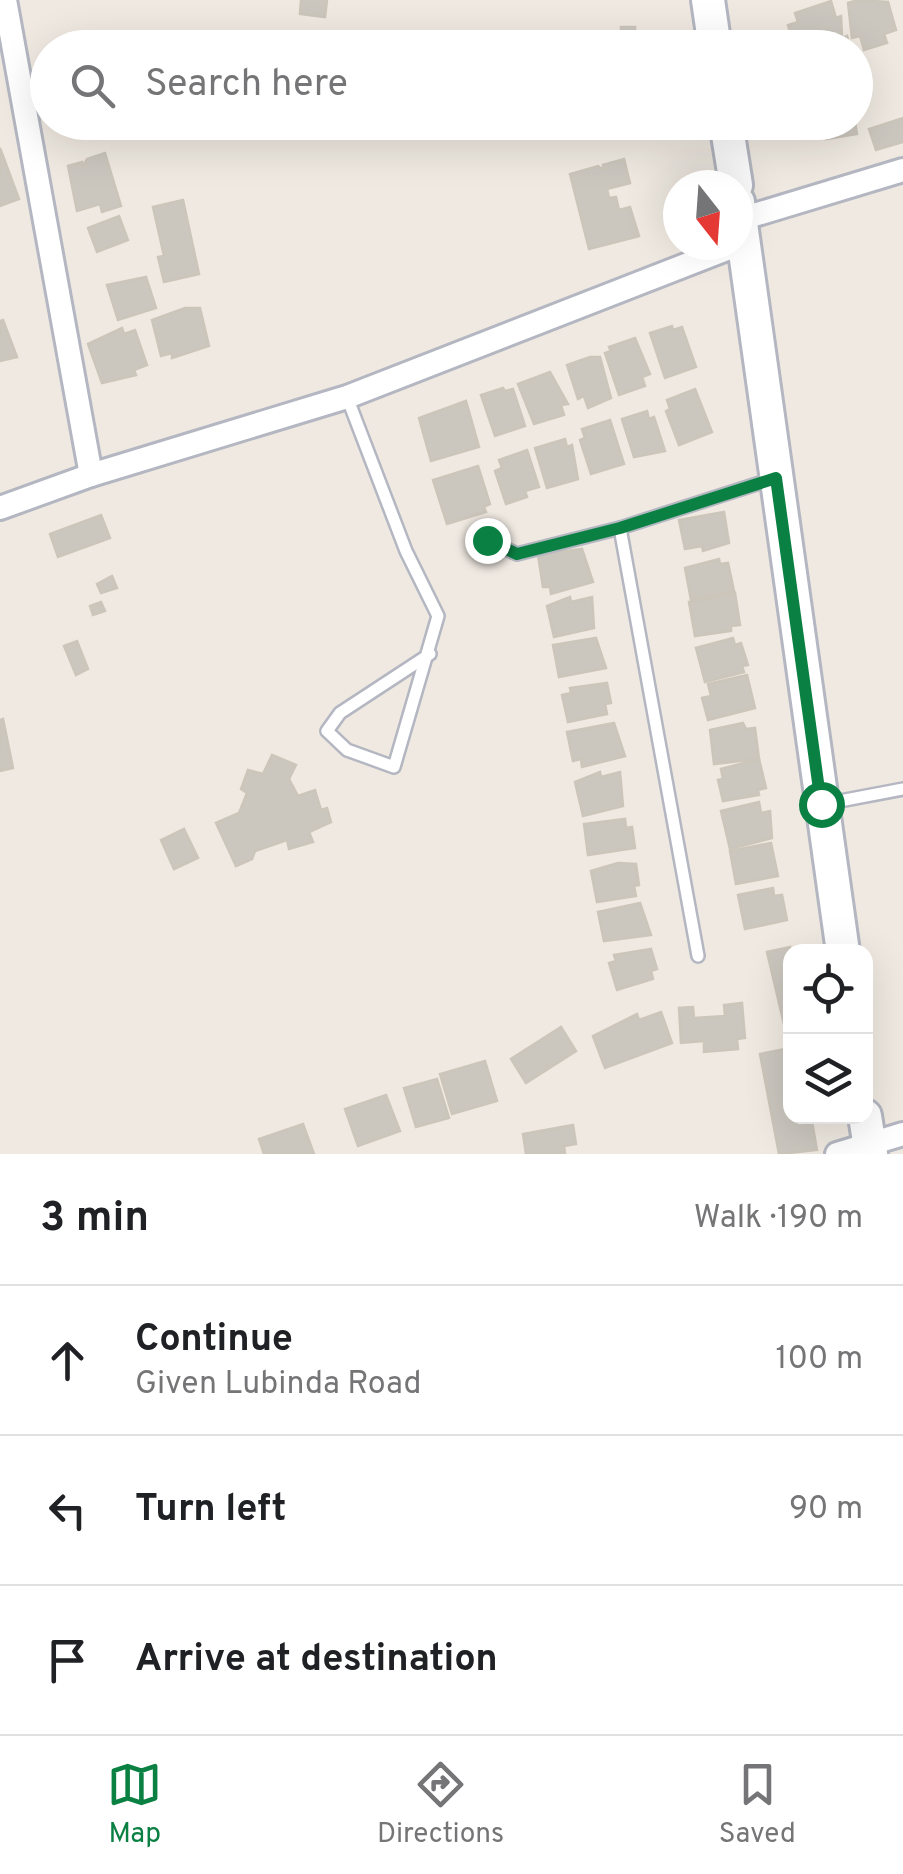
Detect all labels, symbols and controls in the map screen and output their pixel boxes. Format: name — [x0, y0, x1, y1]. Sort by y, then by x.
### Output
search box — [30, 30, 873, 140]
icon: search — [65, 58, 120, 113]
text: Search here — [145, 61, 348, 110]
north arrow — [663, 170, 753, 260]
route end — [465, 518, 511, 564]
route start — [799, 782, 845, 828]
map controls — [783, 944, 873, 1124]
button: locate — [783, 944, 873, 1034]
button: layers — [783, 1034, 873, 1124]
text: 3 min — [40, 1193, 149, 1246]
text: Walk · 190 m — [694, 1199, 863, 1239]
text: Continue — [135, 1316, 293, 1365]
icon: ahead — [40, 1333, 95, 1388]
text: 100 m — [776, 1340, 863, 1380]
text: Given Lubinda Road — [135, 1365, 421, 1405]
icon: left — [40, 1483, 95, 1538]
text: Turn left — [135, 1486, 287, 1535]
text: 90 m — [789, 1490, 863, 1530]
icon: arrive — [40, 1633, 95, 1688]
text: Arrive at destination — [135, 1636, 498, 1685]
tab: Map — [107, 1757, 162, 1853]
tab: Directions — [377, 1757, 504, 1853]
tab: Saved — [719, 1757, 796, 1853]

